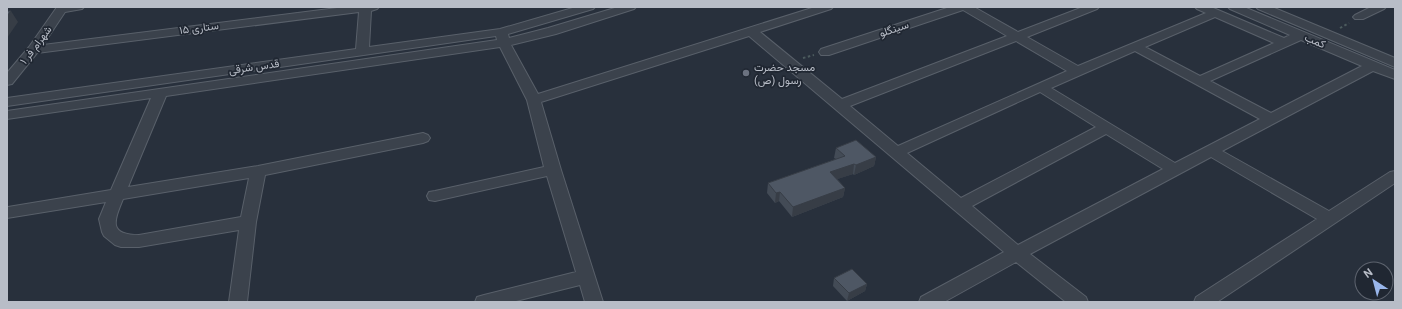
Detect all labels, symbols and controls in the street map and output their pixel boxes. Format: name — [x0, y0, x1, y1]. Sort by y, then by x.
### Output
street label: سینگلو — [878, 18, 911, 40]
street label: ستاری ۱۵ — [179, 19, 220, 37]
street label: شهرام فر ۱ — [17, 23, 56, 67]
street label: کمب — [1303, 31, 1327, 51]
street label: قدس شرقی — [228, 57, 280, 77]
place label: مسجد حضرت رسول (ص) — [754, 61, 815, 87]
marker: مسجد حضرت رسول (ص) — [741, 68, 751, 78]
north arrow — [1354, 261, 1394, 301]
text: N — [1361, 266, 1376, 281]

